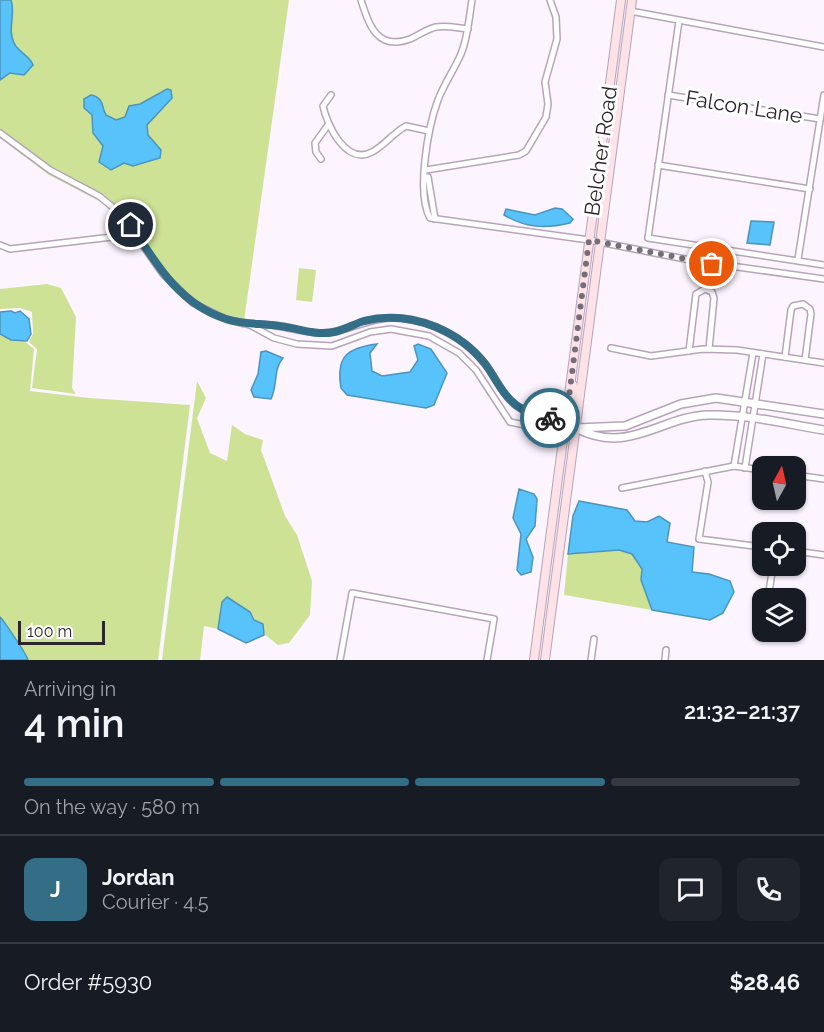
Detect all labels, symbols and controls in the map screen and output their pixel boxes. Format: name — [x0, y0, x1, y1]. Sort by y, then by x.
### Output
street label: Belcher Road — [579, 84, 622, 217]
street label: Falcon Lane — [684, 85, 804, 128]
pin — [105, 199, 156, 250]
icon: home — [114, 208, 147, 241]
pin — [686, 238, 737, 289]
icon: bag — [695, 247, 728, 280]
courier — [520, 388, 580, 448]
icon: bike — [534, 402, 567, 435]
north arrow — [752, 456, 806, 510]
map controls — [752, 456, 806, 642]
button: locate — [752, 522, 806, 576]
button: layers — [752, 588, 806, 642]
scale bar — [18, 618, 105, 646]
text: 100 m — [27, 622, 72, 641]
text: Arriving in — [24, 677, 116, 701]
text: 21:32–21:37 — [684, 698, 800, 724]
text: 4 min — [24, 700, 125, 746]
text: On the way · 580 m — [24, 795, 200, 819]
button: chat — [659, 858, 722, 921]
button: phone — [737, 858, 800, 921]
text: Jordan — [102, 864, 174, 890]
text: J — [50, 876, 61, 902]
text: Courier · 4.5 — [102, 890, 209, 914]
text: Order #5930 — [24, 969, 152, 995]
text: $28.46 — [729, 969, 800, 995]

